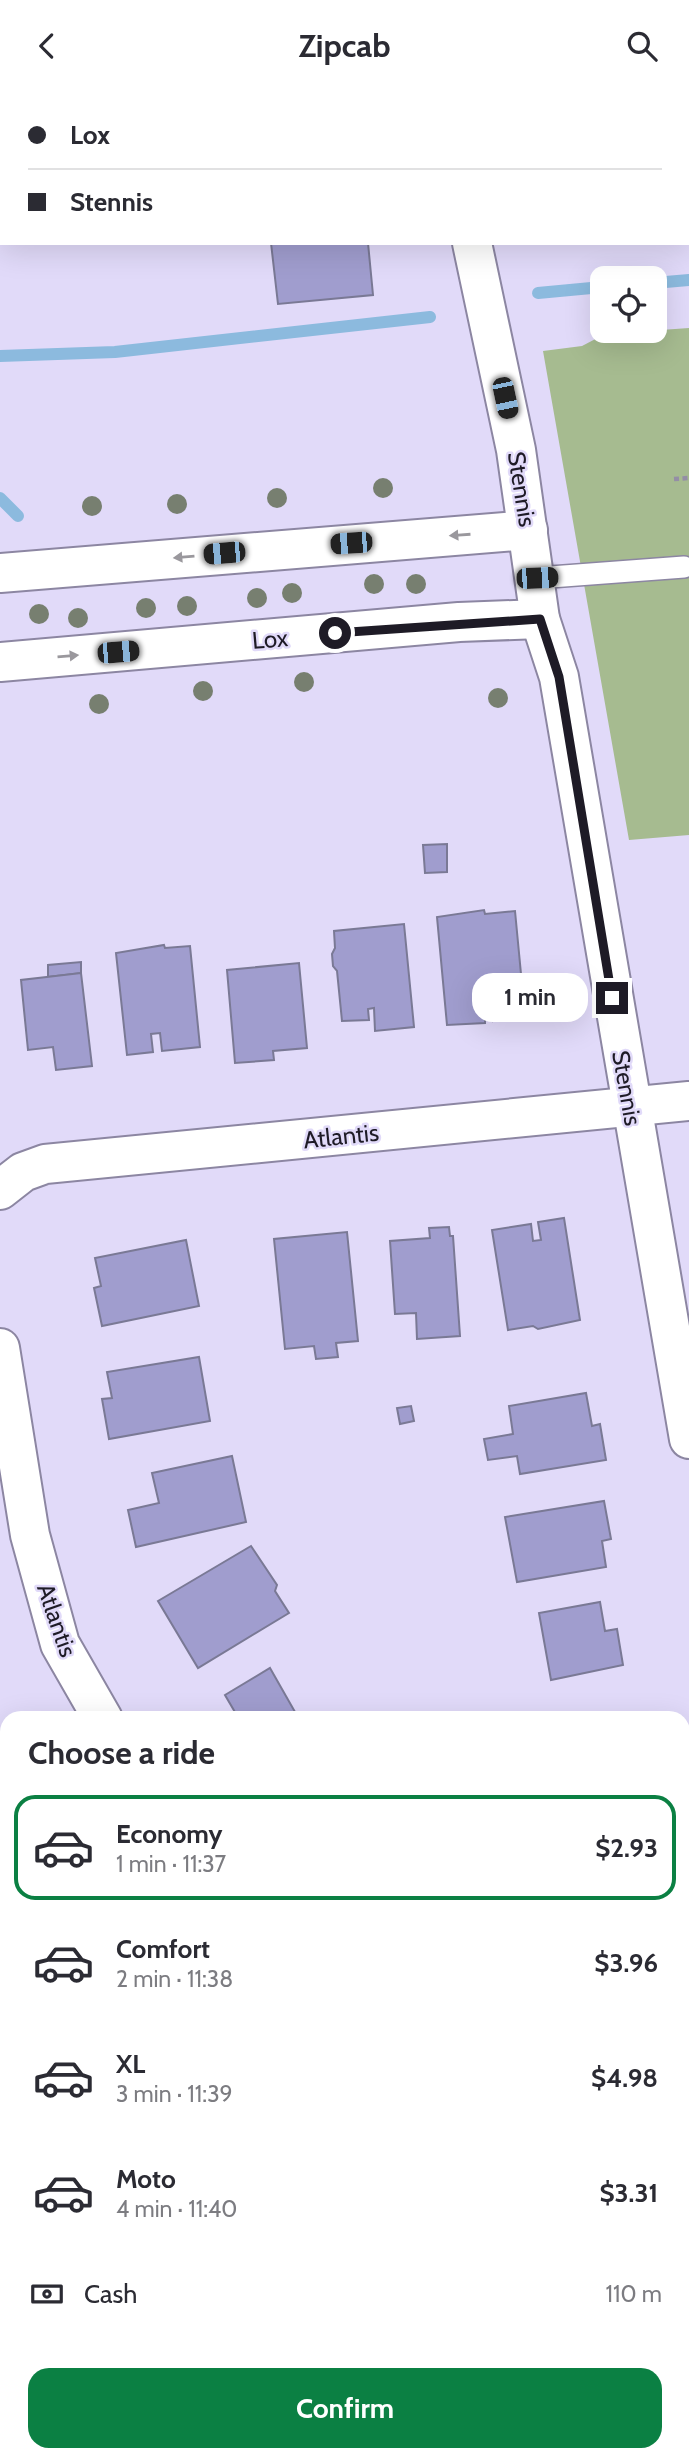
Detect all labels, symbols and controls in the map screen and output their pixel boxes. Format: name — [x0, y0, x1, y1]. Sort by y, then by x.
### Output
text: Zipcab — [298, 26, 391, 65]
icon: back — [28, 27, 66, 65]
icon: search — [623, 27, 661, 65]
text: Lox — [70, 119, 110, 151]
text: Stennis — [70, 186, 153, 218]
map controls — [590, 266, 667, 343]
button: locate — [590, 266, 667, 343]
car — [491, 375, 520, 421]
street label: Stennis — [502, 449, 542, 529]
one-way arrow — [449, 530, 471, 541]
car — [330, 531, 373, 555]
car — [203, 541, 246, 565]
one-way arrow — [173, 551, 195, 562]
car — [516, 567, 559, 589]
route start — [319, 617, 351, 649]
street label: Lox — [251, 623, 290, 655]
car — [97, 640, 140, 664]
one-way arrow — [57, 650, 79, 661]
callout: 1 min — [472, 974, 588, 1023]
route end — [596, 982, 628, 1014]
text: 1 min — [504, 983, 556, 1011]
street label: Stennis — [606, 1048, 648, 1128]
street label: Atlantis — [302, 1118, 380, 1154]
street label: Atlantis — [31, 1579, 83, 1661]
text: Choose a ride — [28, 1733, 215, 1772]
icon: car — [32, 1816, 95, 1879]
text: Economy — [116, 1818, 222, 1850]
text: $2.93 — [595, 1832, 658, 1864]
text: 1 min · 11:37 — [116, 1850, 226, 1878]
icon: car — [32, 1931, 95, 1994]
text: Comfort — [116, 1933, 210, 1965]
text: $3.96 — [594, 1947, 658, 1979]
text: 2 min · 11:38 — [116, 1965, 233, 1993]
icon: car — [32, 2046, 95, 2109]
text: XL — [116, 2048, 145, 2080]
text: $4.98 — [591, 2062, 658, 2094]
text: 3 min · 11:39 — [116, 2080, 233, 2108]
icon: car — [32, 2161, 95, 2224]
text: Moto — [116, 2163, 176, 2195]
text: $3.31 — [600, 2177, 658, 2209]
text: 4 min · 11:40 — [116, 2195, 237, 2223]
icon: cash — [28, 2275, 66, 2313]
text: Cash — [84, 2278, 137, 2310]
text: 110 m — [606, 2280, 662, 2308]
button: Confirm — [28, 2368, 662, 2448]

